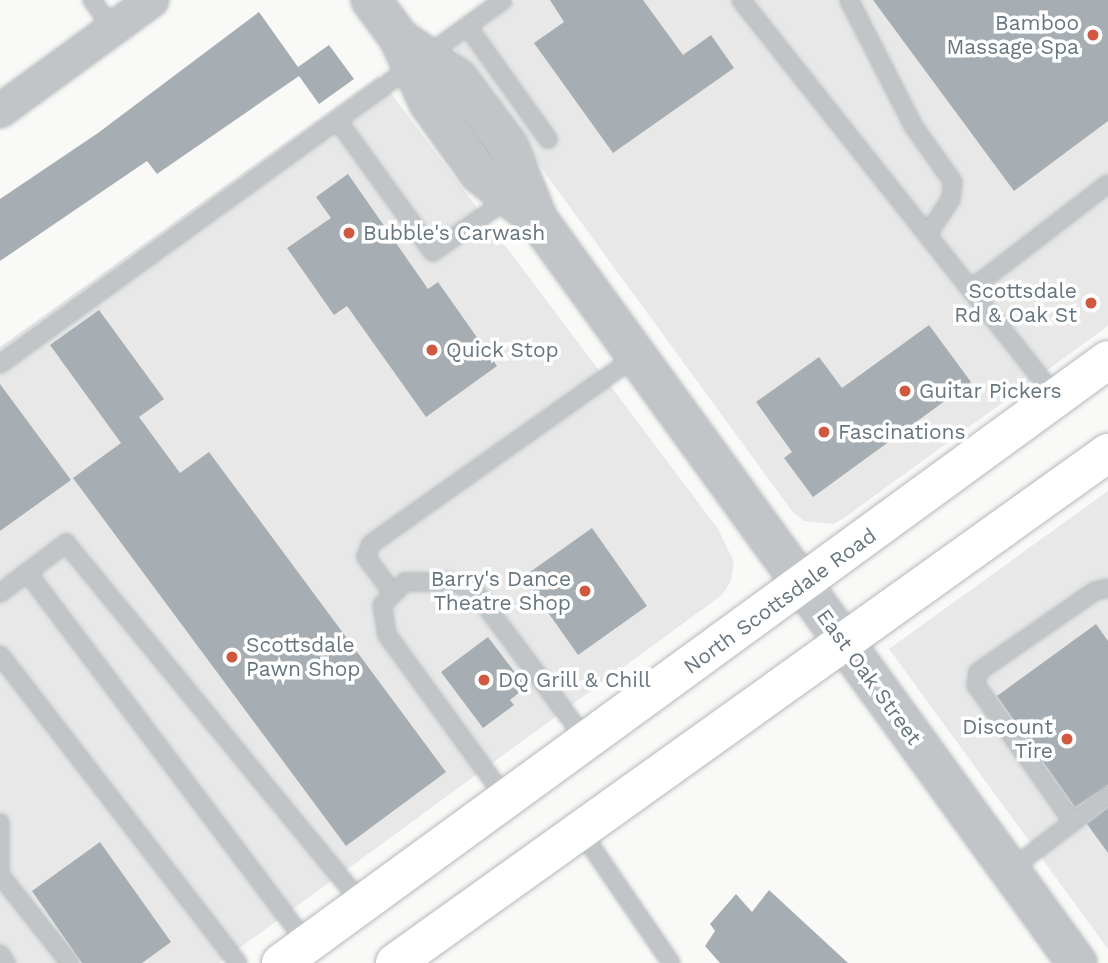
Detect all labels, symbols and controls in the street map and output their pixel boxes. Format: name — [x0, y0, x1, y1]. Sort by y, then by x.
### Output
place label: Bamboo Massage Spa — [946, 10, 1079, 60]
marker: Bamboo Massage Spa — [1085, 27, 1101, 43]
place label: Bubble's Carwash — [363, 220, 545, 246]
marker: Bubble's Carwash — [341, 225, 357, 241]
place label: Scottsdale Rd & Oak St — [954, 278, 1077, 328]
marker: Scottsdale Rd & Oak St — [1083, 295, 1099, 311]
place label: Quick Stop — [446, 337, 559, 363]
marker: Quick Stop — [424, 342, 440, 358]
place label: Guitar Pickers — [919, 378, 1062, 404]
marker: Guitar Pickers — [897, 383, 913, 399]
place label: Fascinations — [838, 419, 966, 445]
marker: Fascinations — [816, 424, 832, 440]
street label: North Scottsdale Road — [679, 523, 881, 679]
place label: Barry's Dance Theatre Shop — [431, 566, 571, 616]
marker: Barry's Dance Theatre Shop — [577, 583, 593, 599]
street label: East Oak Street — [811, 604, 927, 750]
place label: Scottsdale Pawn Shop — [246, 632, 360, 682]
marker: Scottsdale Pawn Shop — [224, 649, 240, 665]
place label: DQ Grill & Chill — [498, 667, 651, 693]
marker: DQ Grill & Chill — [476, 672, 492, 688]
place label: Discount Tire — [962, 714, 1053, 764]
marker: Discount Tire — [1059, 731, 1075, 747]

